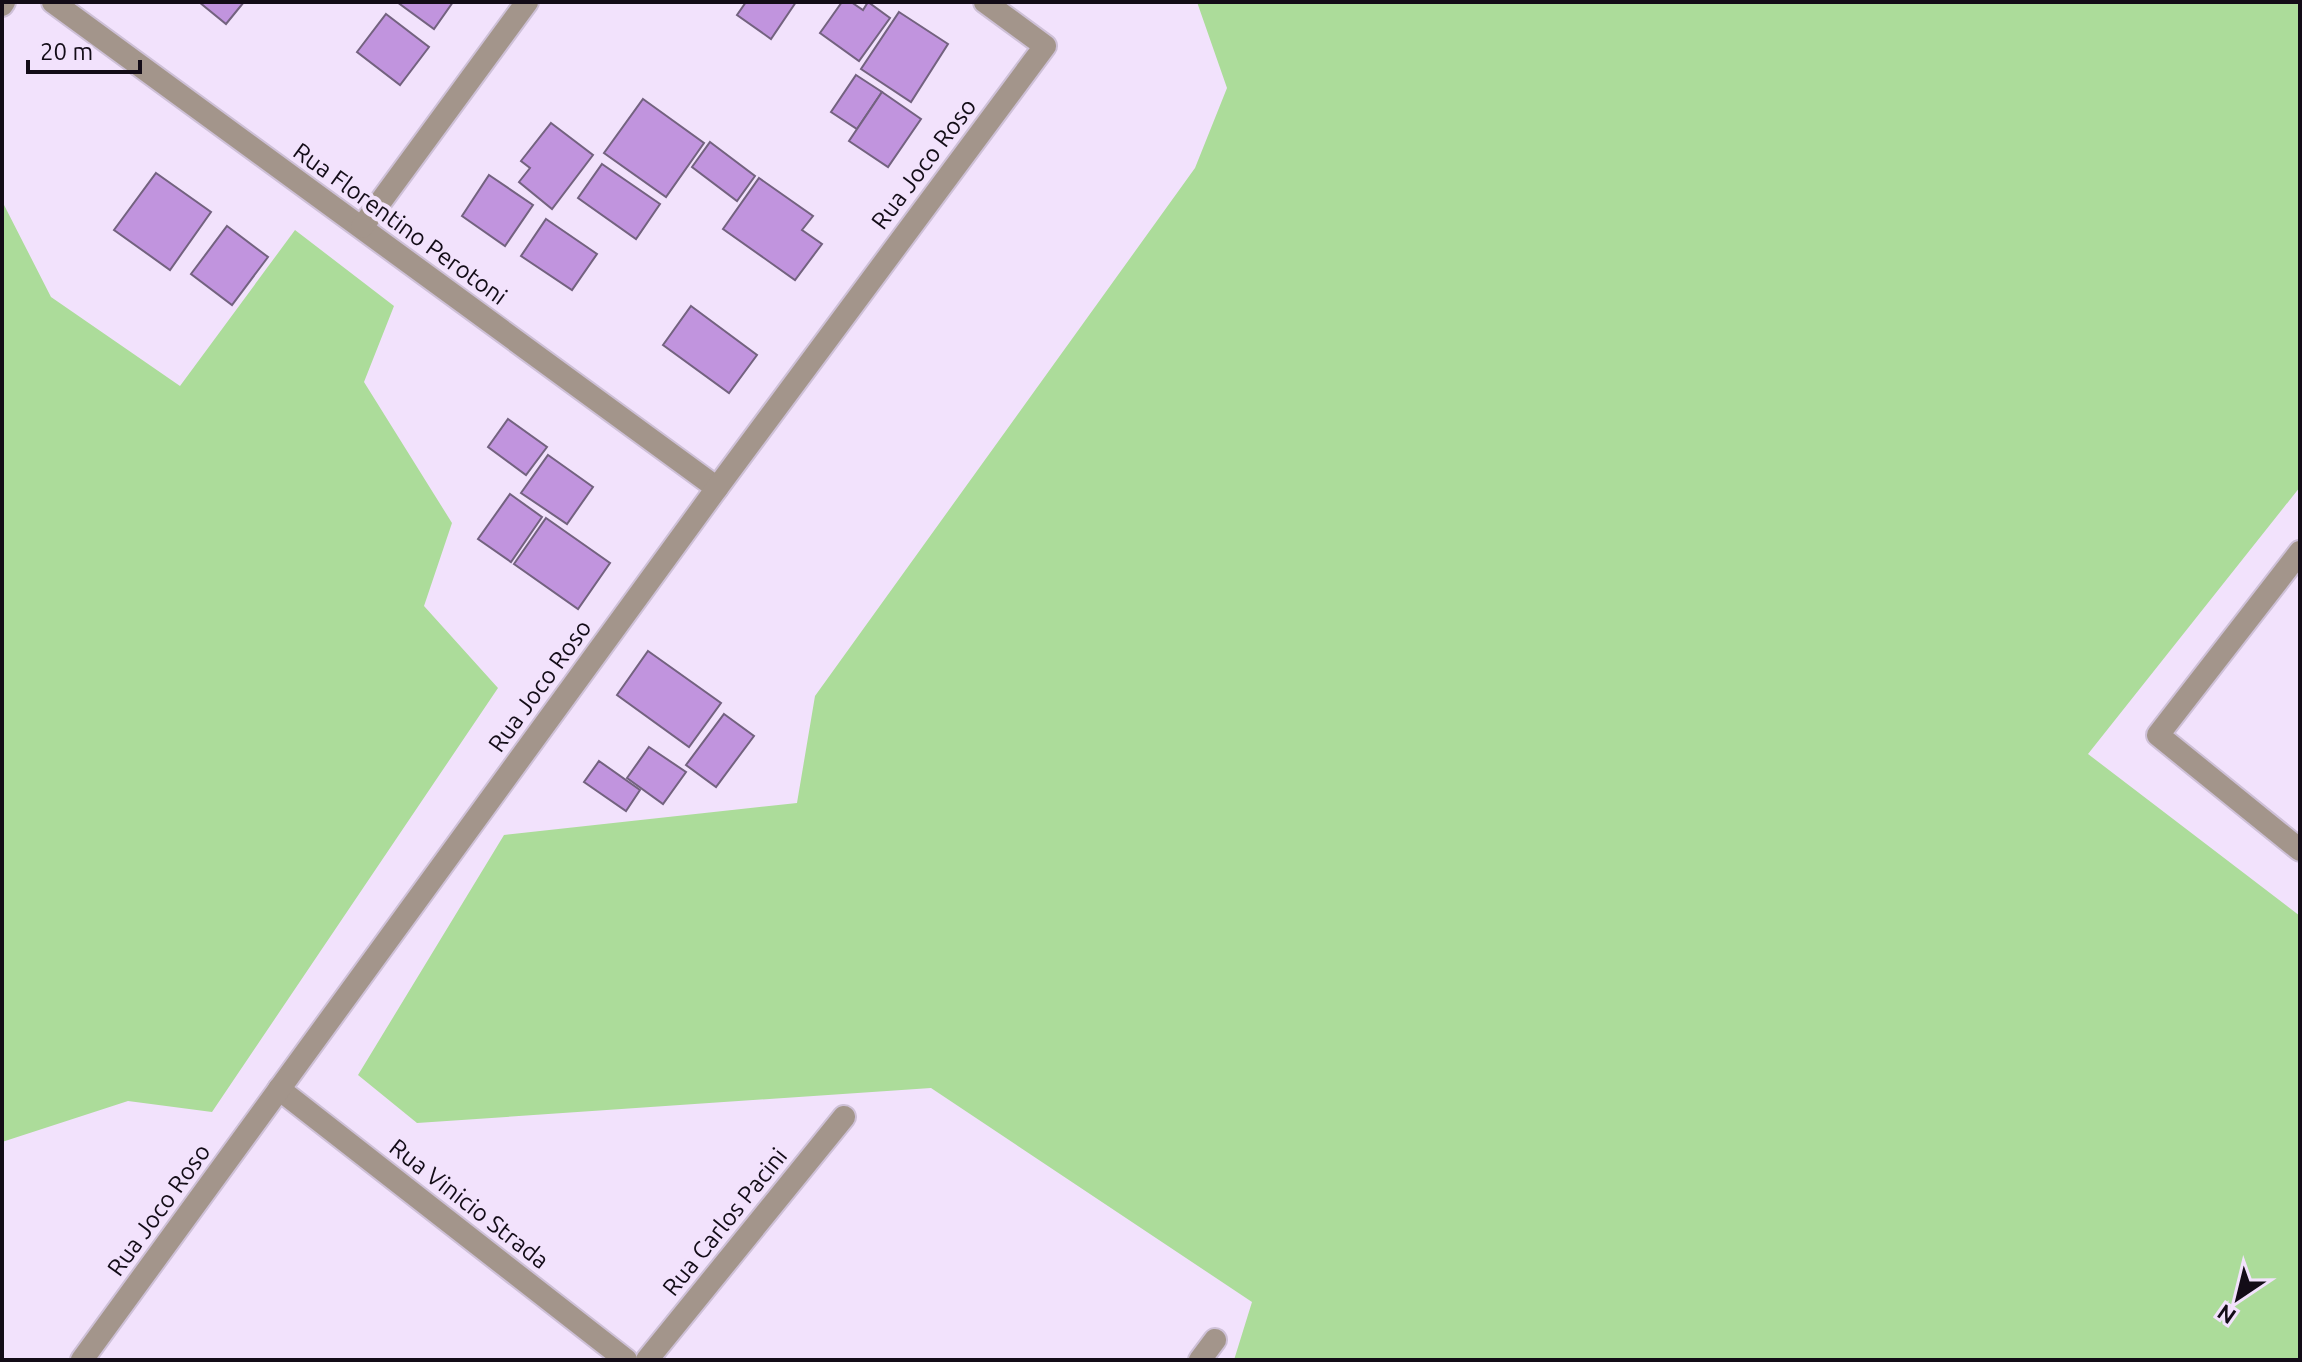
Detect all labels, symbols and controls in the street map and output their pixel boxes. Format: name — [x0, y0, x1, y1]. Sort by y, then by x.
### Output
scale bar — [28, 24, 140, 74]
text: 20 m — [40, 38, 93, 65]
street label: Rua Joco Roso — [866, 93, 981, 234]
street label: Rua Florentino Perotoni — [288, 137, 512, 310]
street label: Rua Joco Roso — [483, 615, 596, 757]
street label: Rua Vinicio Strada — [384, 1133, 554, 1274]
street label: Rua Joco Roso — [102, 1139, 215, 1281]
street label: Rua Carlos Pacini — [657, 1143, 792, 1301]
north arrow — [2198, 1258, 2278, 1338]
text: N — [2212, 1300, 2240, 1330]

